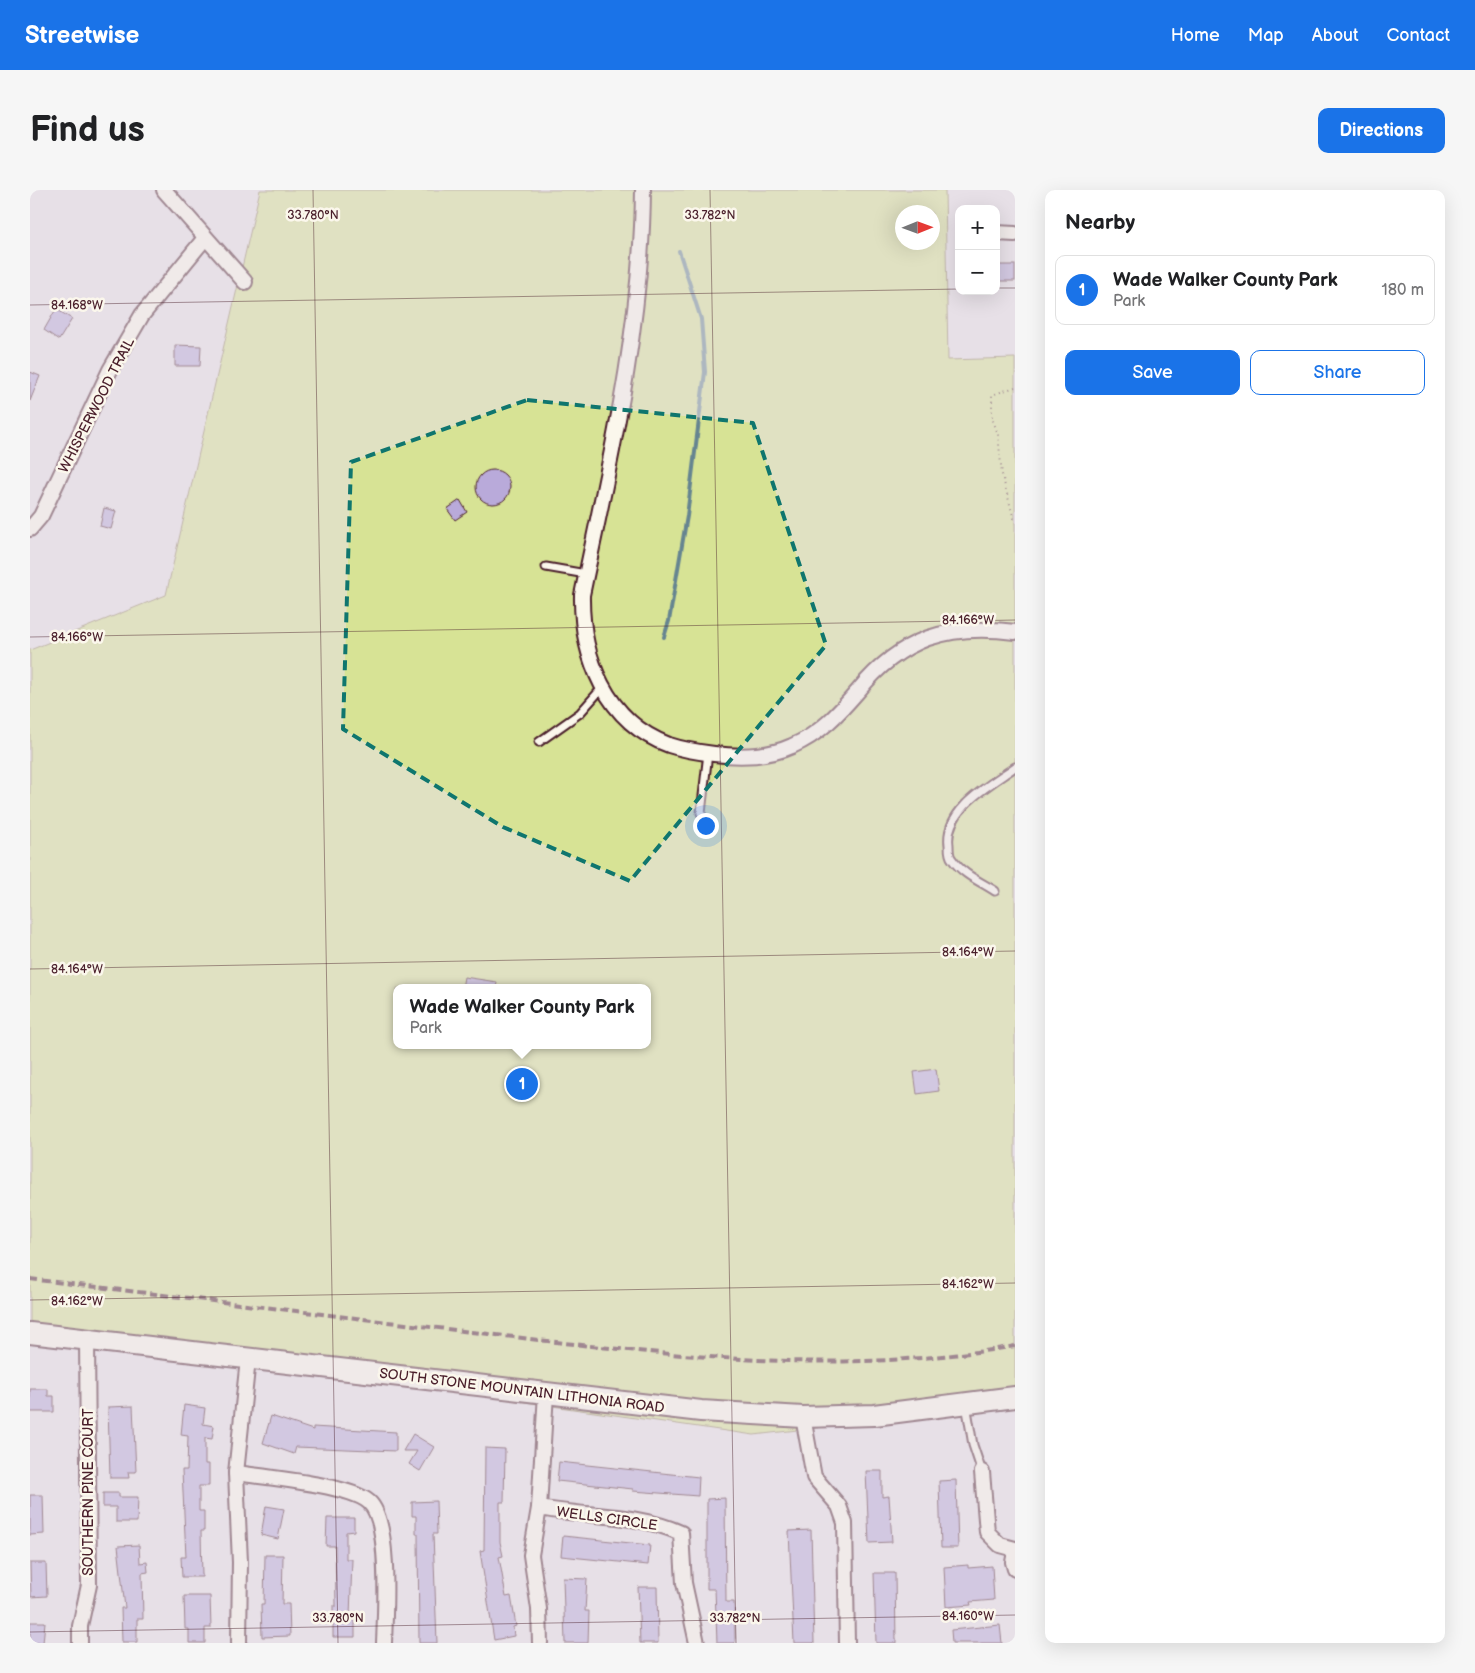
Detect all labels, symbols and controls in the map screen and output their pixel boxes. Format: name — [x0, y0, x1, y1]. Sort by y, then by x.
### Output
text: Streetwise — [25, 21, 139, 50]
text: Home — [1171, 25, 1220, 46]
text: Map — [1248, 25, 1284, 46]
text: About — [1312, 25, 1359, 46]
text: Contact — [1387, 25, 1450, 46]
button: Directions — [1318, 108, 1445, 153]
text: Find us — [30, 109, 145, 152]
north arrow — [895, 205, 940, 250]
map controls — [955, 205, 1000, 295]
button: + — [955, 205, 1000, 250]
text: 33.780°N — [287, 208, 339, 223]
text: 33.782°N — [684, 208, 736, 223]
text: Nearby — [1065, 210, 1135, 235]
button: − — [955, 250, 1000, 295]
text: Wade Walker County Park — [1113, 269, 1338, 292]
text: 1 — [1079, 281, 1085, 300]
text: 180 m — [1382, 281, 1424, 300]
text: Park — [1113, 292, 1145, 311]
text: 84.168°W — [51, 298, 103, 313]
street label: WHISPERWOOD TRAIL — [55, 335, 138, 476]
button: Save — [1065, 350, 1240, 395]
button: Share — [1250, 350, 1425, 395]
text: 84.166°W — [942, 613, 994, 628]
text: 84.166°W — [51, 630, 103, 645]
your location — [693, 813, 719, 839]
text: 84.164°W — [942, 945, 994, 960]
text: 84.164°W — [51, 962, 103, 977]
popup — [393, 984, 651, 1049]
text: Wade Walker County Park — [410, 996, 634, 1019]
text: Park — [410, 1019, 442, 1038]
pin: 1 — [506, 1065, 538, 1103]
text: 84.162°W — [942, 1277, 994, 1292]
text: 84.162°W — [51, 1294, 103, 1309]
street label: SOUTH STONE MOUNTAIN LITHONIA ROAD — [378, 1365, 665, 1416]
street label: SOUTHERN PINE COURT — [80, 1408, 97, 1576]
street label: WELLS CIRCLE — [555, 1503, 659, 1534]
text: 84.160°W — [942, 1609, 994, 1624]
text: 33.780°N — [312, 1611, 364, 1626]
text: 33.782°N — [709, 1611, 761, 1626]

